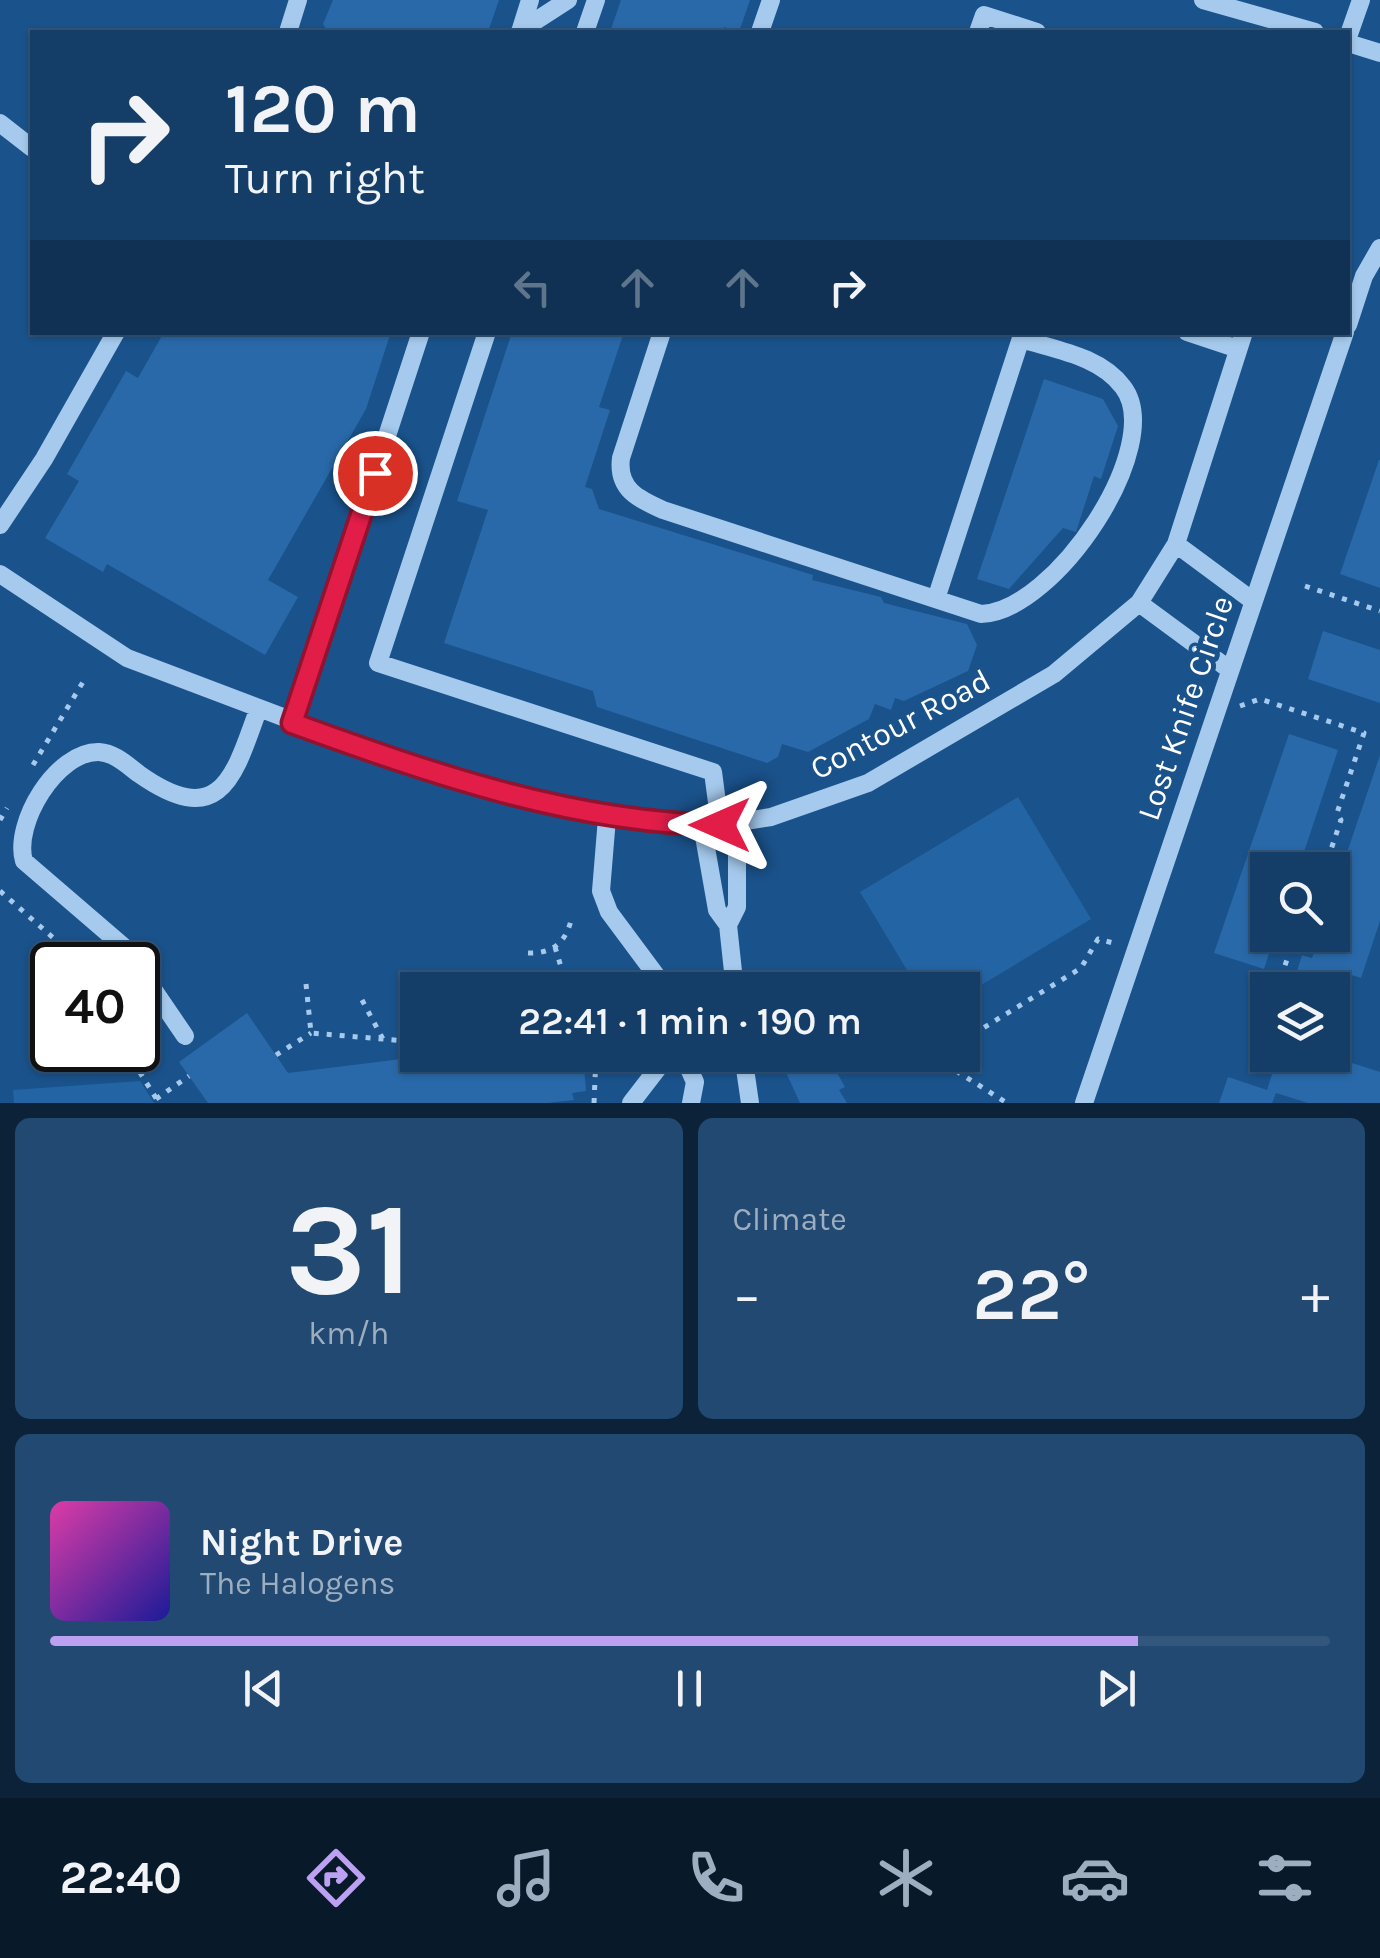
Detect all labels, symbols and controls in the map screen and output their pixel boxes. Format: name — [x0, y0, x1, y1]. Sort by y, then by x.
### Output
text: 120 m — [225, 68, 421, 150]
icon: right — [60, 70, 190, 200]
text: Turn right — [225, 152, 425, 204]
icon: left — [505, 260, 560, 315]
icon: ahead — [610, 260, 665, 315]
icon: ahead — [715, 260, 770, 315]
icon: right — [820, 260, 875, 315]
pin — [333, 431, 418, 516]
icon: arrive — [348, 446, 403, 501]
street label: Lost Knife Circle — [1130, 591, 1241, 825]
street label: Contour Road — [804, 662, 996, 787]
position arrow — [668, 773, 772, 877]
map controls — [1250, 852, 1350, 1072]
button: search — [1250, 852, 1350, 952]
speed limit sign: 40 — [30, 942, 160, 1072]
button: layers — [1250, 972, 1350, 1072]
text: 22:41 · 1 min · 190 m — [518, 999, 862, 1044]
text: 31 — [285, 1174, 412, 1326]
text: Climate — [733, 1201, 847, 1238]
text: 22° — [972, 1250, 1090, 1338]
text: − — [733, 1263, 761, 1327]
text: + — [1301, 1263, 1330, 1327]
text: km/h — [308, 1315, 389, 1352]
text: Night Drive — [200, 1520, 403, 1565]
text: The Halogens — [200, 1565, 395, 1602]
icon: previous — [236, 1661, 291, 1716]
icon: pause — [662, 1661, 717, 1716]
icon: next — [1089, 1661, 1144, 1716]
icon: directions — [301, 1843, 371, 1913]
icon: music — [491, 1843, 561, 1913]
icon: phone — [681, 1843, 751, 1913]
icon: climate — [871, 1843, 941, 1913]
icon: car — [1060, 1843, 1130, 1913]
icon: filters — [1250, 1843, 1320, 1913]
text: 22:40 — [60, 1852, 182, 1904]

